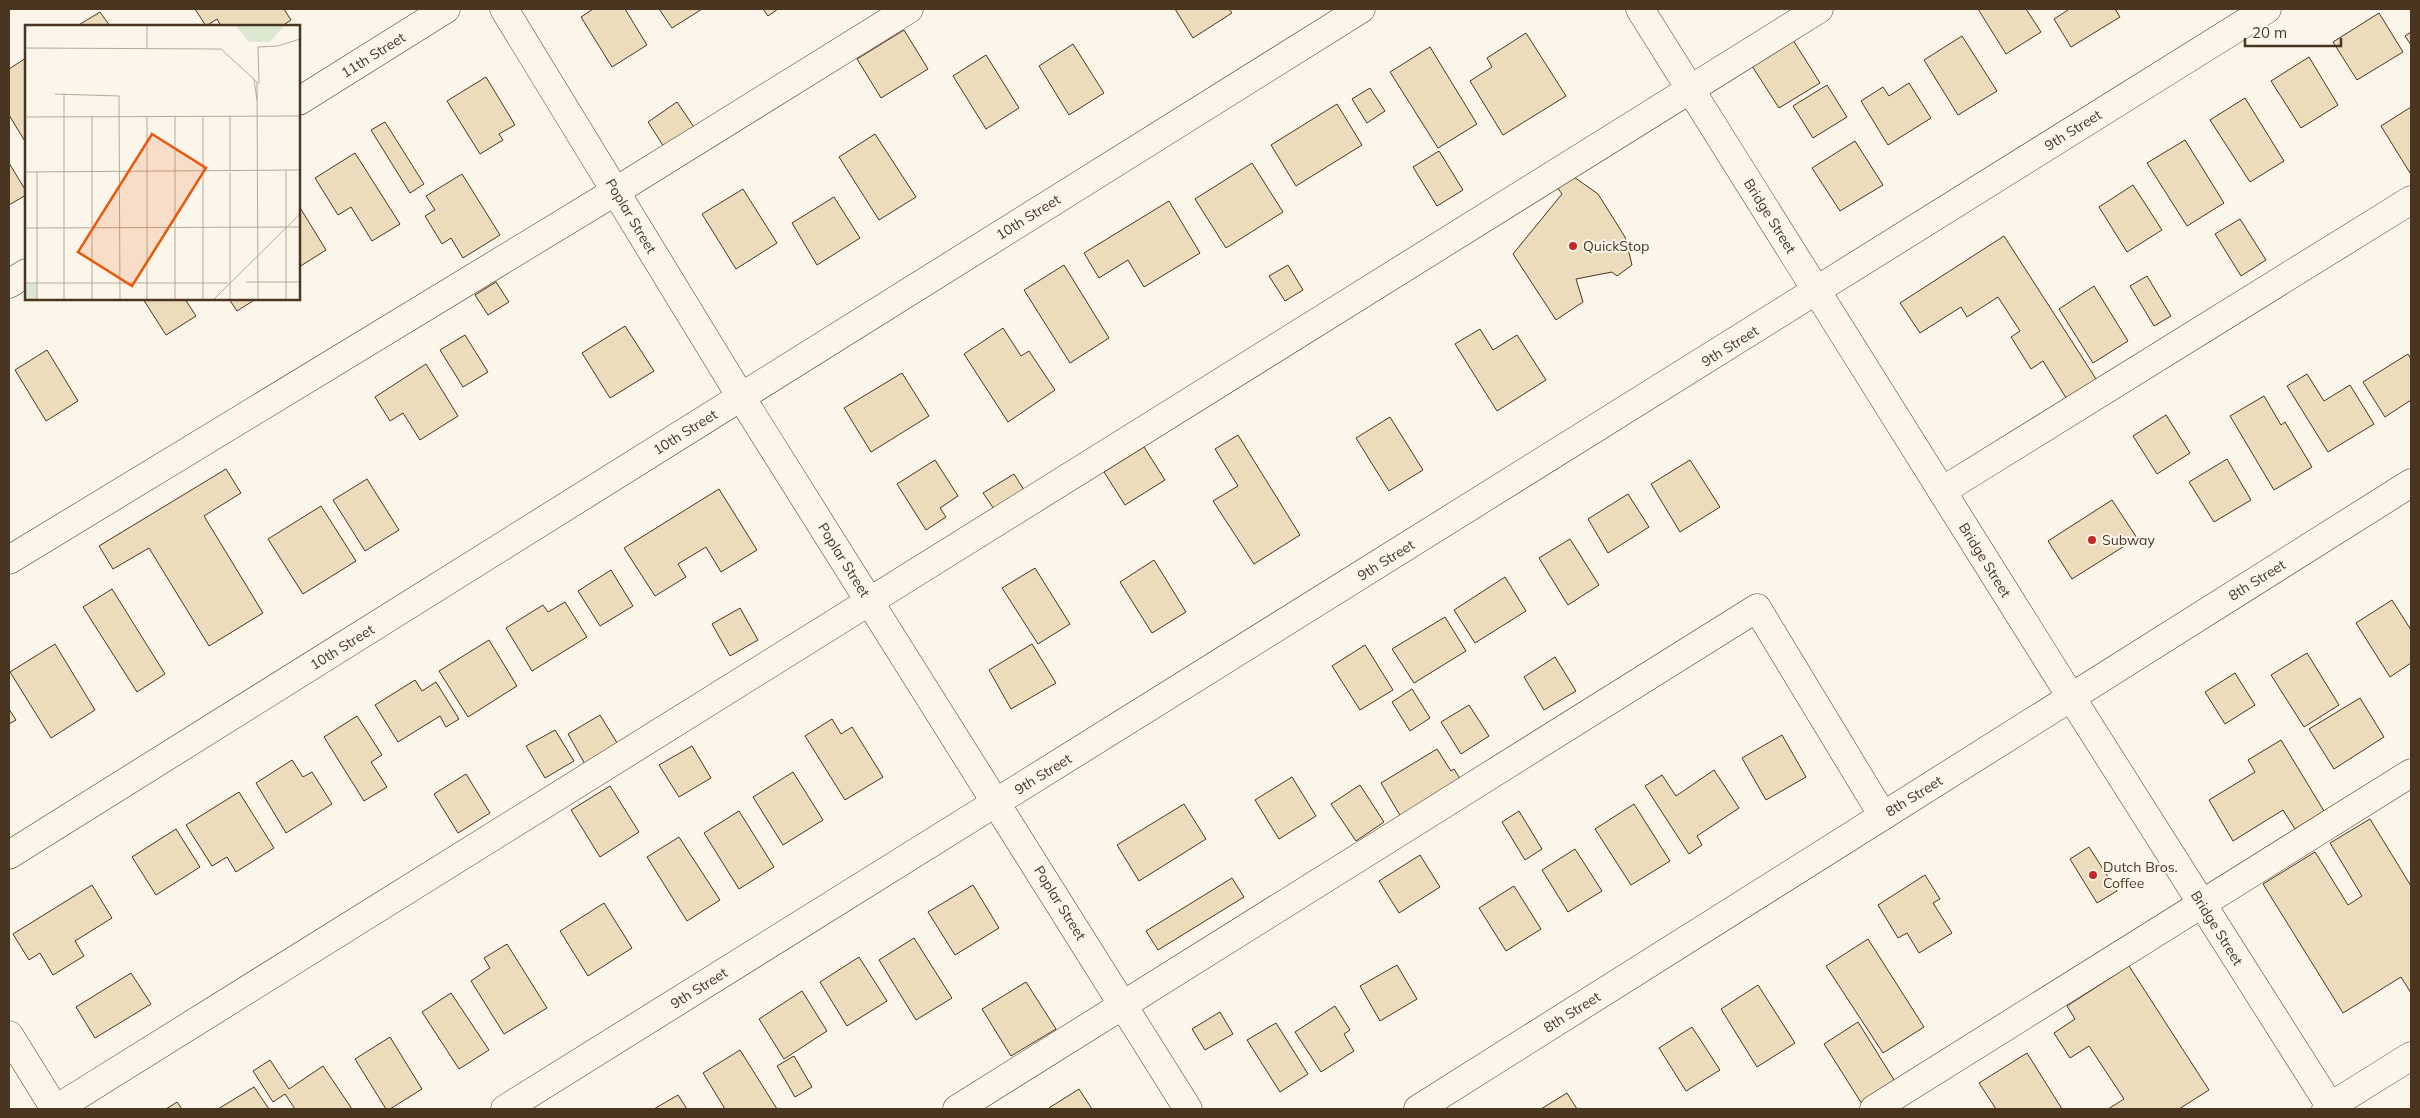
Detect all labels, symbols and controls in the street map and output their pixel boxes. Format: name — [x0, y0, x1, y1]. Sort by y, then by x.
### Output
scale bar — [2245, 15, 2341, 47]
text: 20 m — [2252, 23, 2287, 42]
inset map — [25, 25, 300, 300]
street label: 11th Street — [338, 28, 408, 82]
street label: 9th Street — [2041, 105, 2105, 155]
street label: Poplar Street — [602, 175, 660, 257]
street label: Bridge Street — [1740, 175, 1800, 257]
street label: 10th Street — [993, 190, 1063, 244]
place label: QuickStop — [1583, 237, 1649, 255]
marker: QuickStop — [1567, 240, 1579, 252]
street label: 9th Street — [1698, 321, 1762, 371]
street label: 10th Street — [650, 405, 720, 459]
street label: Poplar Street — [814, 519, 874, 601]
street label: Bridge Street — [1955, 519, 2015, 601]
place label: Subway — [2102, 531, 2155, 549]
marker: Subway — [2086, 534, 2098, 546]
street label: 9th Street — [1354, 535, 1418, 585]
street label: 8th Street — [2225, 555, 2289, 605]
street label: 10th Street — [307, 620, 377, 674]
street label: 9th Street — [1011, 749, 1075, 799]
street label: 8th Street — [1882, 771, 1946, 821]
place label: Dutch Bros. Coffee — [2103, 858, 2178, 892]
street label: Poplar Street — [1030, 862, 1090, 944]
marker: Dutch Bros. Coffee — [2087, 869, 2099, 881]
street label: Bridge Street — [2187, 887, 2247, 969]
street label: 9th Street — [667, 963, 731, 1013]
street label: 8th Street — [1540, 987, 1604, 1037]

